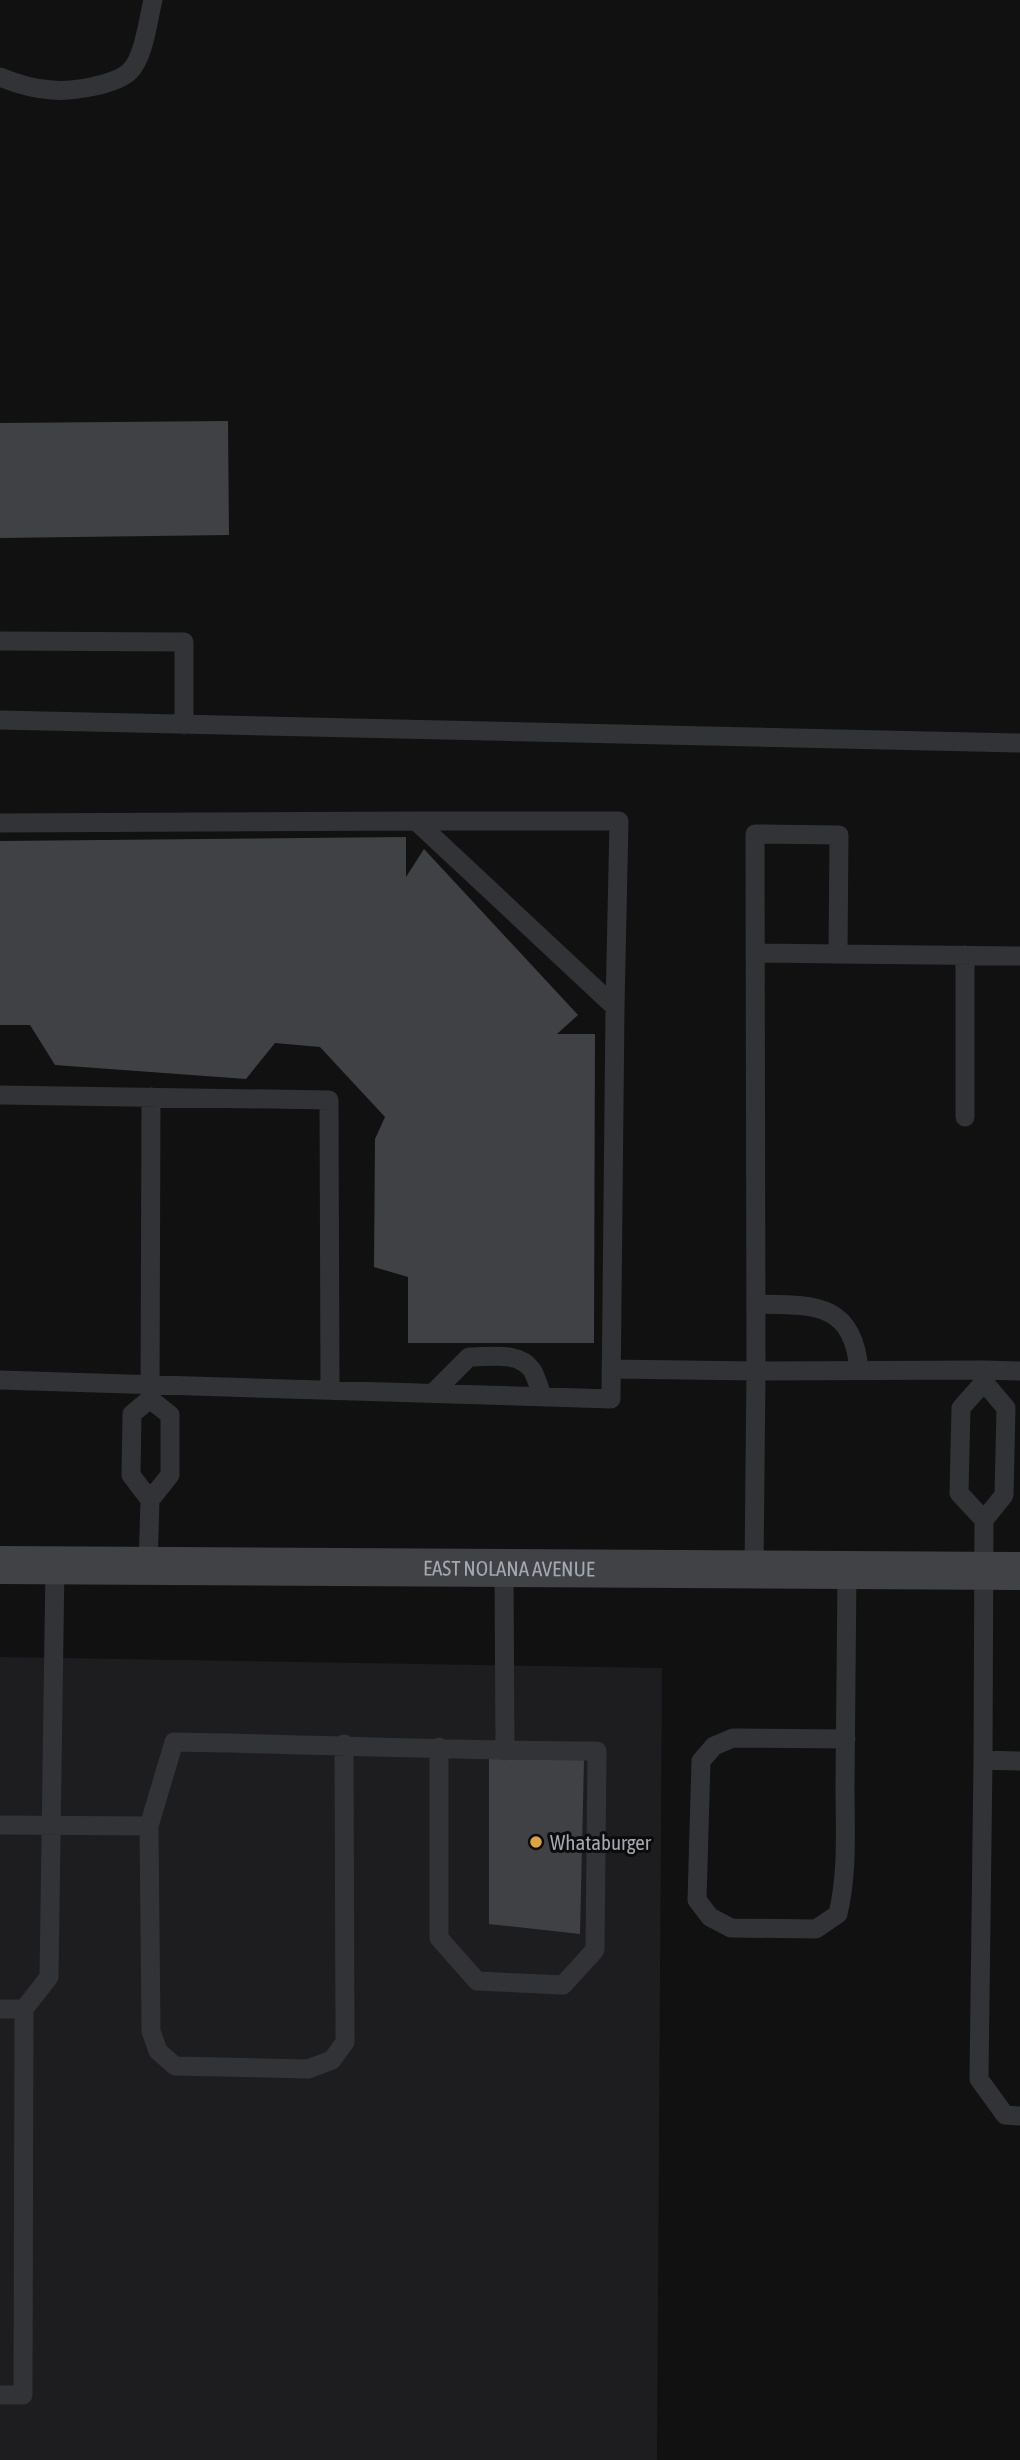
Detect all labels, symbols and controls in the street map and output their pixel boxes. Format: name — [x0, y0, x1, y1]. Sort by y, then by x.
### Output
street label: EAST NOLANA AVENUE — [423, 1555, 595, 1580]
place label: Whataburger — [550, 1830, 652, 1854]
marker: Whataburger — [528, 1834, 544, 1850]

